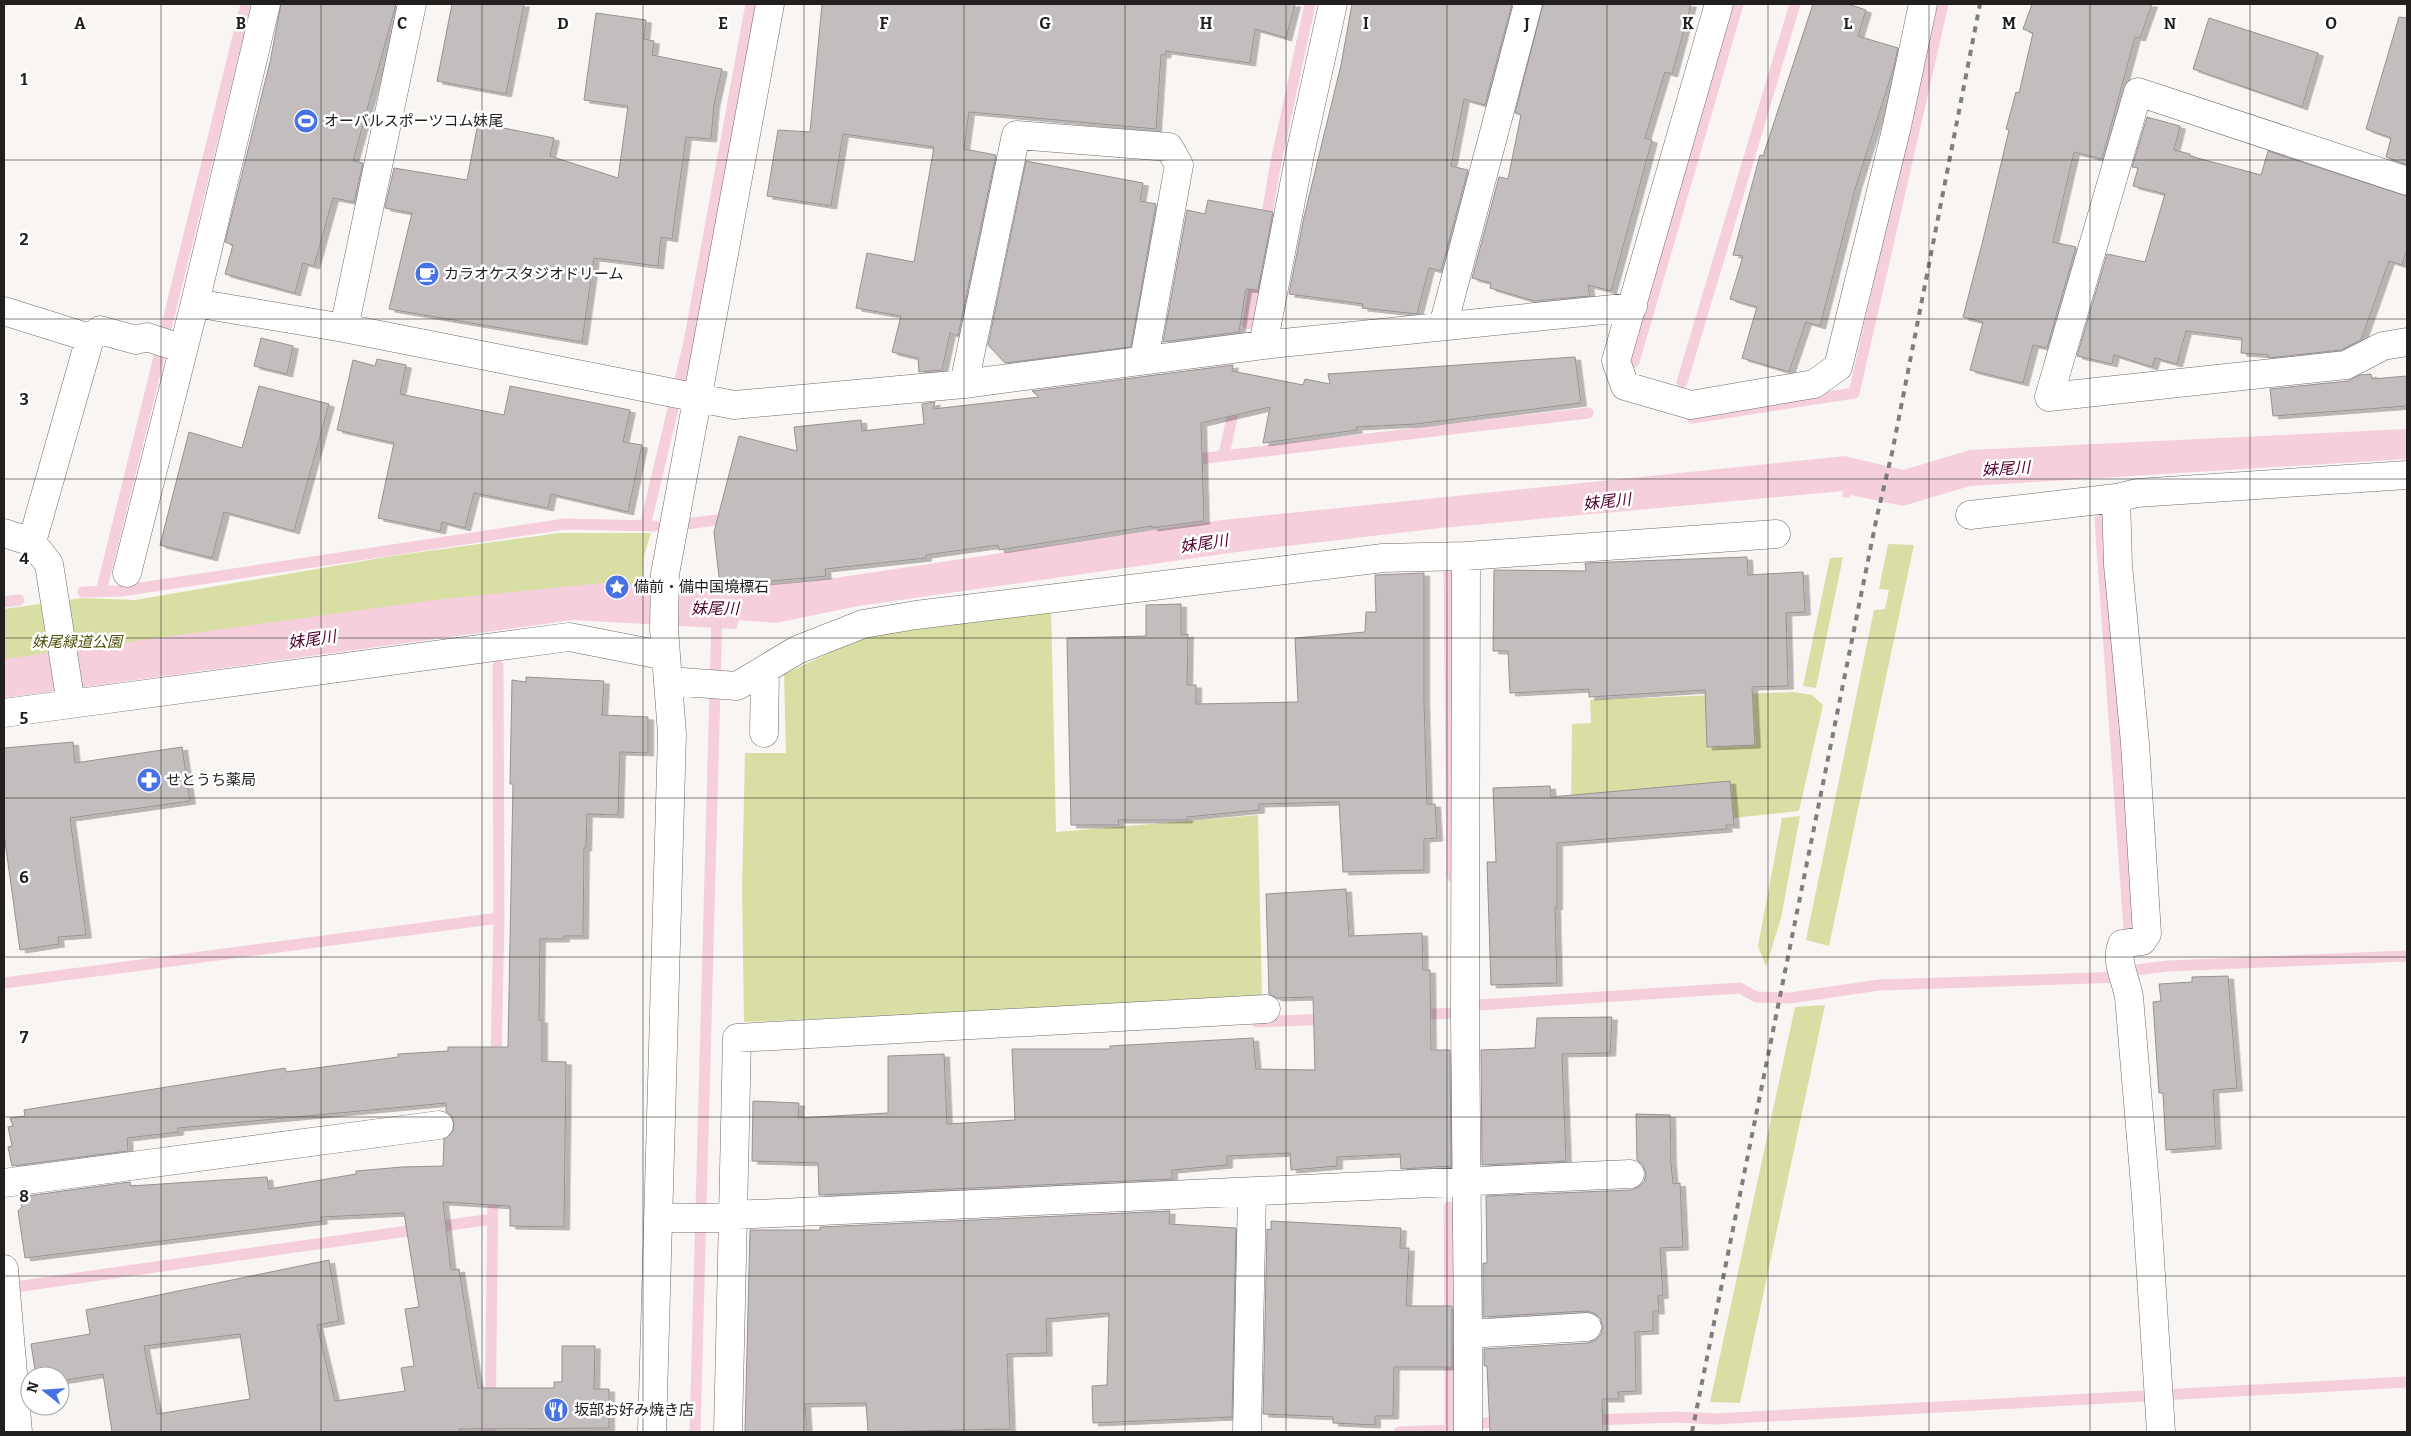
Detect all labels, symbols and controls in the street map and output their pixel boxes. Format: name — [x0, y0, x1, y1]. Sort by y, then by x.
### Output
text: A — [74, 14, 86, 33]
text: B — [236, 14, 246, 33]
text: C — [397, 14, 407, 33]
text: D — [557, 14, 569, 33]
text: E — [718, 14, 728, 33]
text: F — [880, 14, 889, 33]
text: G — [1039, 14, 1051, 33]
text: H — [1200, 14, 1213, 33]
text: I — [1363, 14, 1369, 33]
text: J — [1523, 14, 1530, 33]
text: K — [1682, 14, 1694, 33]
text: L — [1844, 14, 1853, 33]
text: M — [2002, 14, 2016, 33]
text: N — [2164, 14, 2176, 33]
text: O — [2325, 14, 2337, 33]
text: 1 — [21, 70, 28, 89]
sports icon: オーバルスポーツコム妹尾 — [293, 108, 319, 134]
place label: オーバルスポーツコム妹尾 — [324, 112, 504, 130]
text: 2 — [19, 230, 29, 249]
cafe icon: カラオケスタジオドリーム — [414, 261, 440, 287]
place label: カラオケスタジオドリーム — [444, 265, 624, 283]
text: 3 — [19, 390, 29, 409]
water label: 妹尾川 — [1982, 458, 2032, 479]
water label: 妹尾川 — [1582, 489, 1634, 513]
water label: 妹尾川 — [1179, 530, 1231, 556]
text: 4 — [19, 549, 29, 568]
place icon: 備前・備中国境標石 — [604, 574, 630, 600]
place label: 備前・備中国境標石 — [634, 578, 769, 596]
water label: 妹尾川 — [691, 599, 741, 618]
water label: 妹尾川 — [287, 626, 339, 652]
park label: 妹尾緑道公園 — [32, 633, 124, 651]
text: 5 — [20, 709, 29, 728]
pharmacy icon: せとうち薬局 — [136, 767, 162, 793]
place label: せとうち薬局 — [166, 771, 256, 789]
text: 6 — [19, 868, 29, 887]
text: 7 — [20, 1028, 29, 1047]
text: 8 — [19, 1187, 29, 1206]
north arrow — [20, 1366, 70, 1416]
text: N — [23, 1380, 43, 1395]
restaurant icon: 坂部お好み焼き店 — [543, 1397, 569, 1423]
place label: 坂部お好み焼き店 — [574, 1401, 694, 1419]

